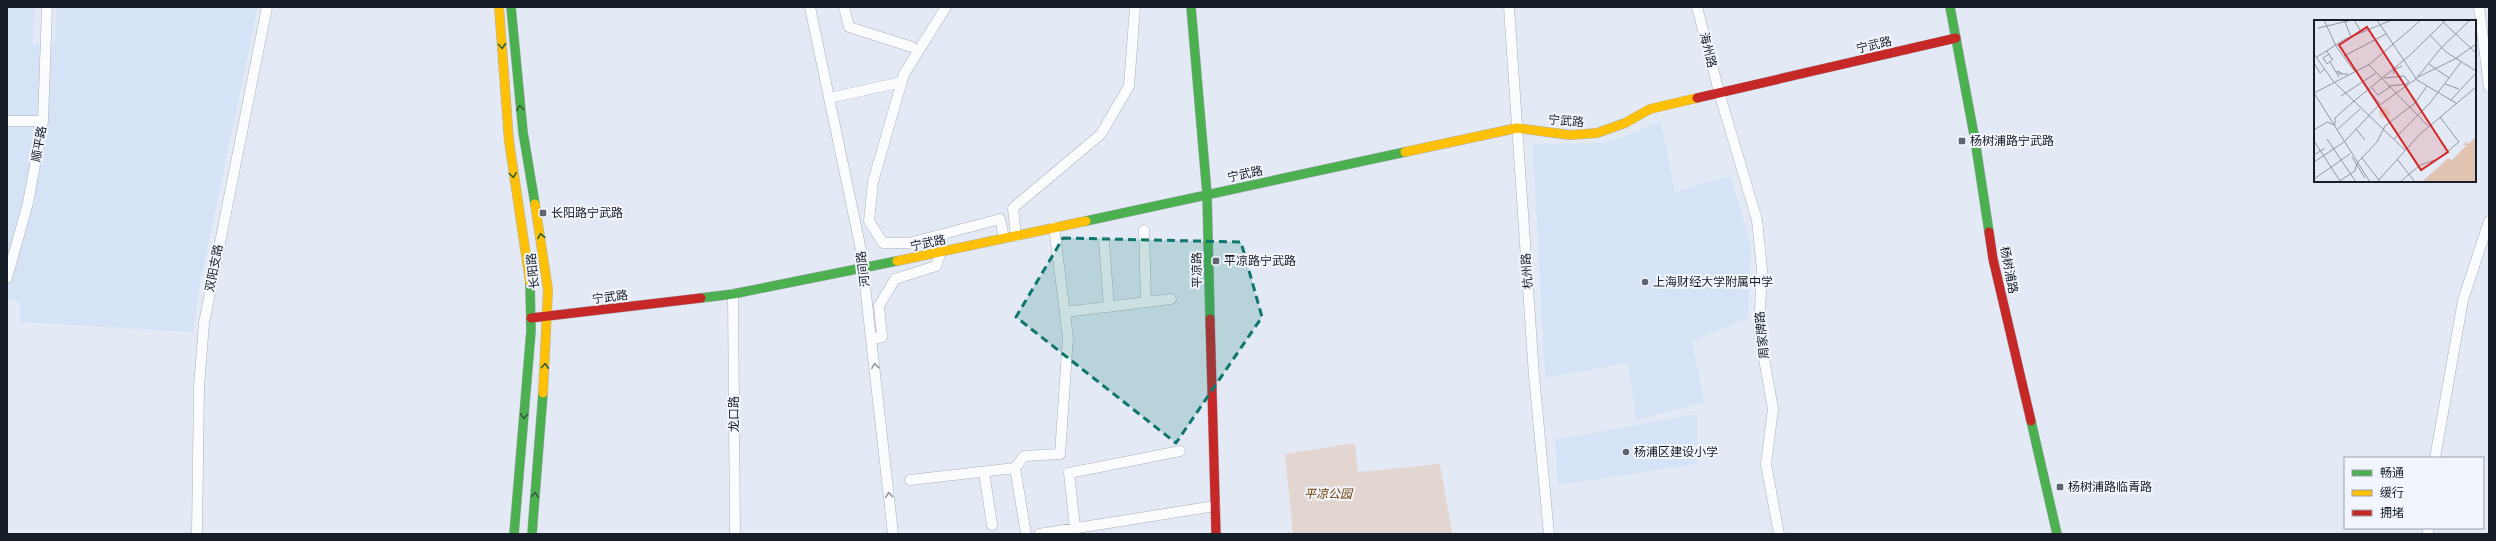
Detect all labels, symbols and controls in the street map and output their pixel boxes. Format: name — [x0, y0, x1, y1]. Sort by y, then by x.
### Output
inset map — [2314, 20, 2476, 182]
street label: 海州路 — [1694, 30, 1721, 70]
street label: 宁武路 — [1854, 32, 1894, 59]
one-way arrow — [498, 43, 507, 49]
one-way arrow — [516, 105, 525, 111]
street label: 宁武路 — [1547, 110, 1585, 133]
street label: 顺平路 — [27, 125, 52, 163]
place label: 杨树浦路宁武路 — [1970, 132, 2054, 151]
marker: 杨树浦路宁武路 — [1957, 136, 1967, 146]
street label: 宁武路 — [1226, 161, 1265, 188]
one-way arrow — [508, 172, 517, 178]
place label: 长阳路宁武路 — [551, 204, 623, 223]
marker: 长阳路宁武路 — [538, 208, 548, 218]
street label: 宁武路 — [909, 230, 948, 257]
one-way arrow — [537, 233, 545, 239]
street label: 双阳支路 — [201, 243, 228, 293]
street label: 杨树浦路 — [1995, 245, 2022, 295]
street label: 河间路 — [852, 250, 875, 288]
street label: 长阳路 — [522, 252, 545, 290]
street label: 平凉路 — [1188, 252, 1207, 288]
place label: 平凉路宁武路 — [1224, 252, 1296, 271]
street label: 杭州路 — [1517, 252, 1538, 290]
marker: 平凉路宁武路 — [1211, 256, 1221, 266]
place label: 上海财经大学附属中学 — [1653, 273, 1773, 292]
marker: 上海财经大学附属中学 — [1640, 277, 1650, 287]
street label: 宁武路 — [591, 286, 629, 309]
street label: 周家牌路 — [1751, 310, 1774, 360]
one-way arrow — [541, 363, 549, 369]
one-way arrow — [871, 363, 880, 369]
street label: 龙口路 — [725, 396, 744, 432]
one-way arrow — [520, 413, 529, 419]
place label: 杨浦区建设小学 — [1634, 443, 1718, 462]
marker: 杨浦区建设小学 — [1621, 447, 1631, 457]
legend — [2344, 457, 2484, 529]
text: 畅通 — [2380, 464, 2404, 483]
place label: 杨树浦路临青路 — [2068, 478, 2152, 497]
marker: 杨树浦路临青路 — [2055, 482, 2065, 492]
text: 缓行 — [2380, 484, 2404, 503]
park label: 平凉公园 — [1304, 485, 1354, 504]
one-way arrow — [531, 492, 540, 498]
one-way arrow — [885, 492, 894, 498]
text: 拥堵 — [2380, 504, 2404, 523]

